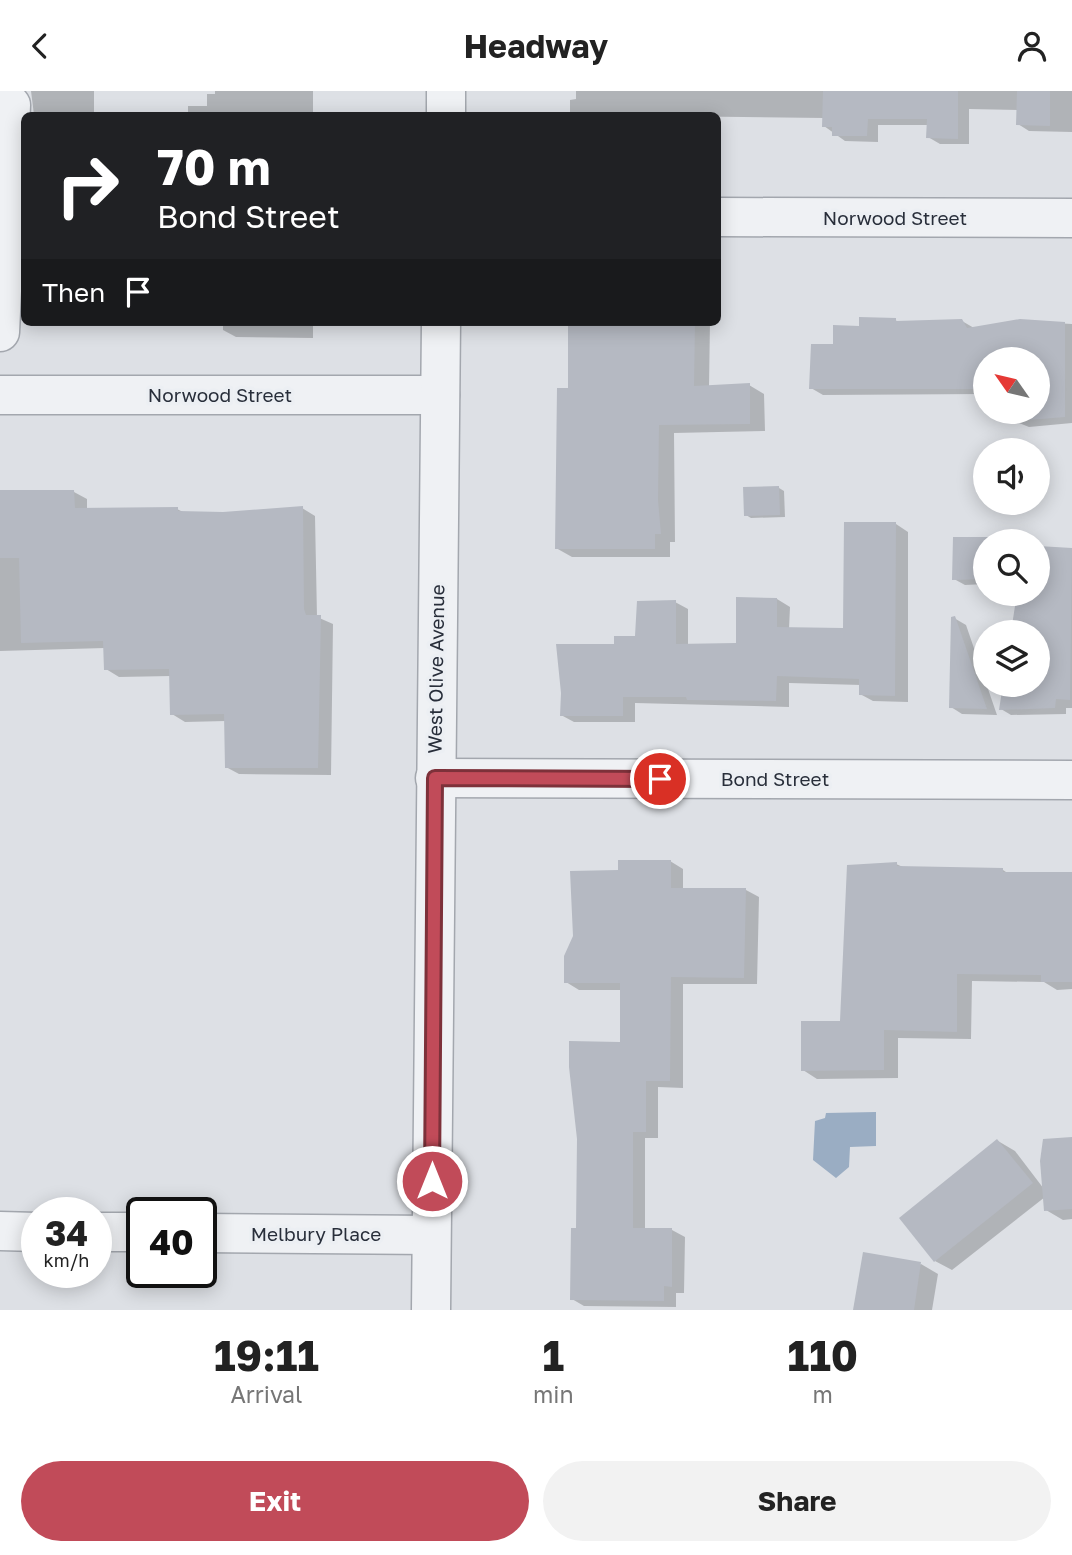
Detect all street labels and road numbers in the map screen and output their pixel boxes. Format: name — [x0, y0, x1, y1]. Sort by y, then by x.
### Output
street label: Norwood Street — [823, 206, 967, 229]
street label: Norwood Street — [148, 383, 292, 406]
street label: West Olive Avenue — [423, 584, 448, 754]
street label: Bond Street — [721, 767, 829, 790]
street label: Melbury Place — [251, 1222, 381, 1245]

